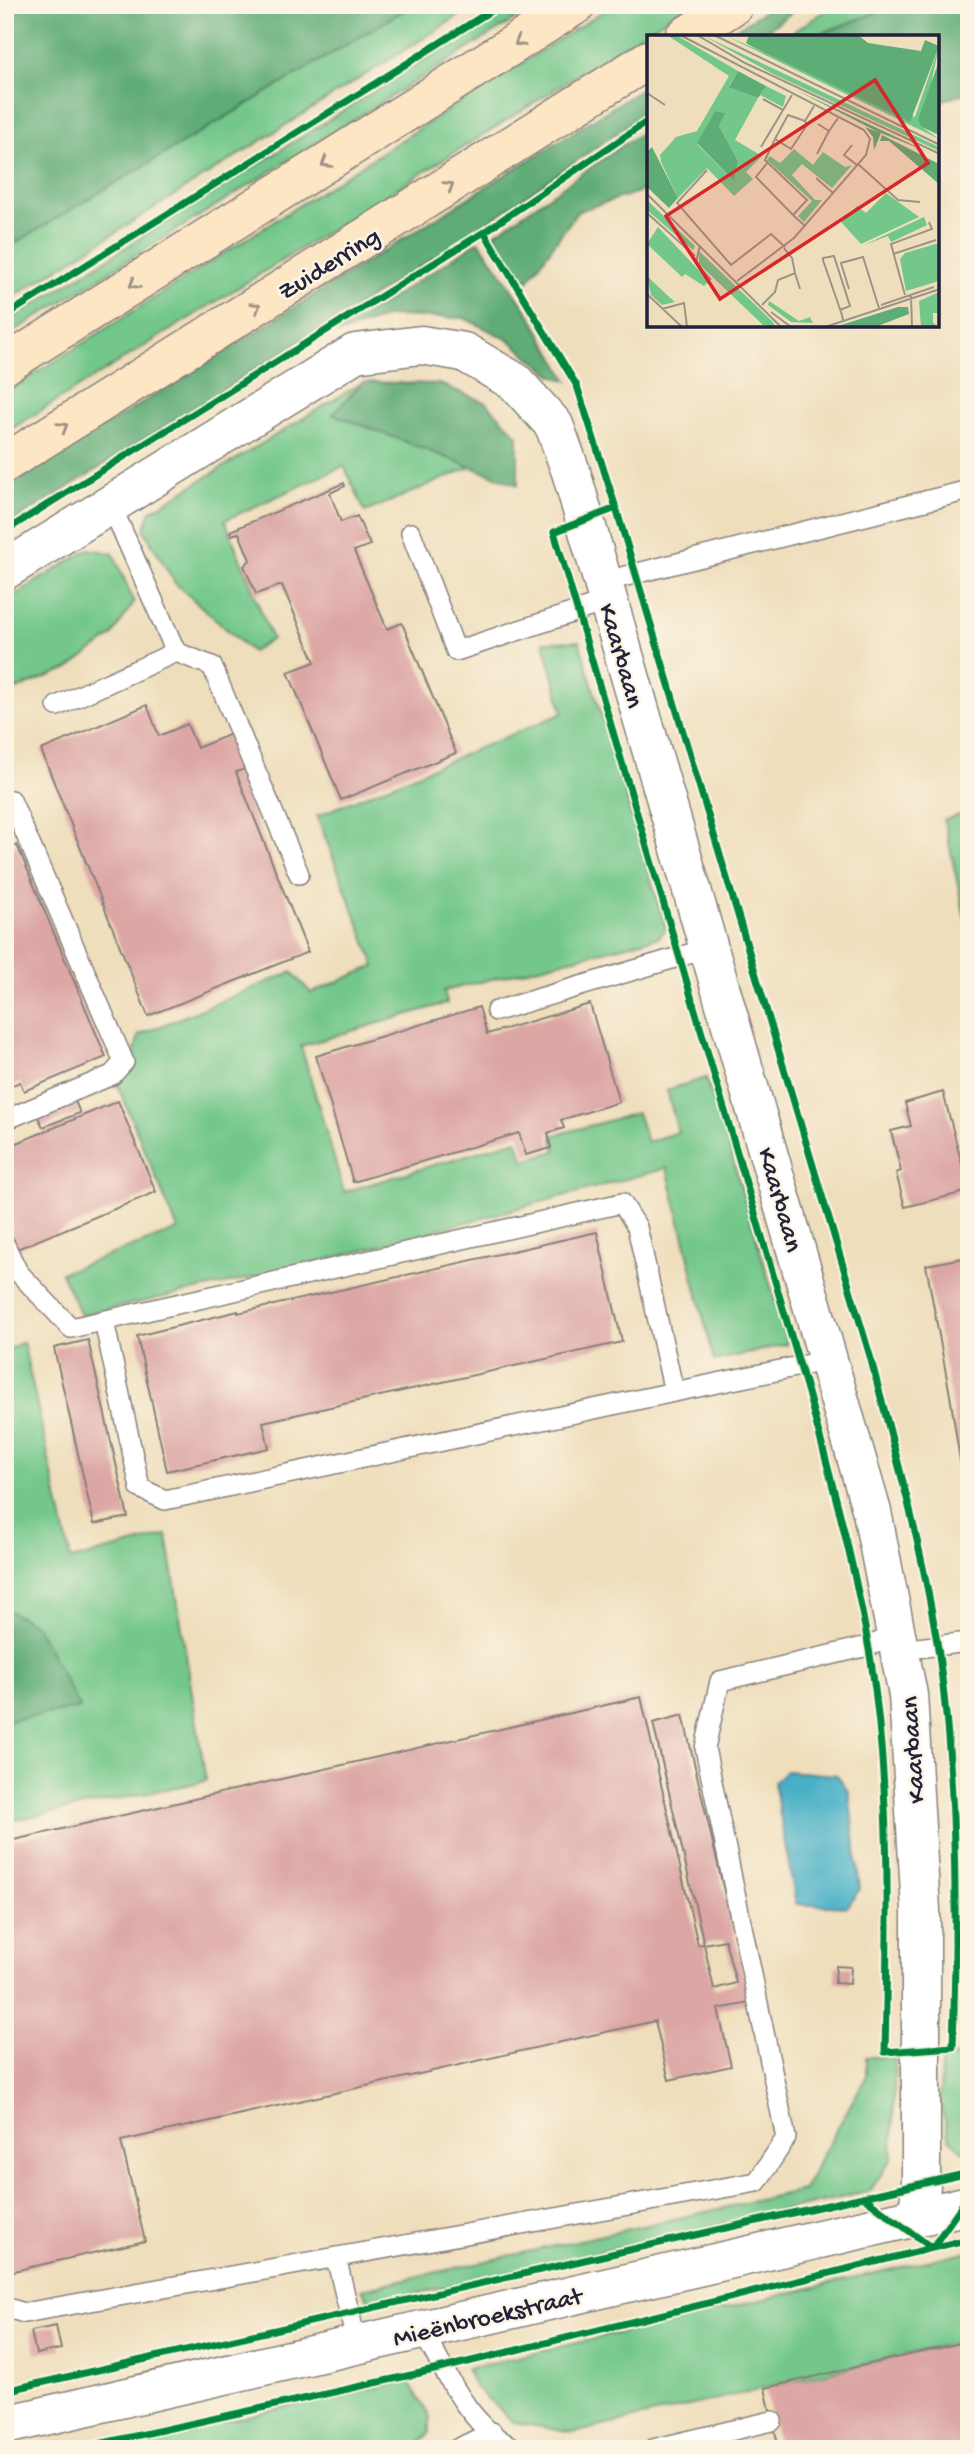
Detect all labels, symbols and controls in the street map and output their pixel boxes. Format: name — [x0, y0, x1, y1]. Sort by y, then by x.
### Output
one-way arrow — [513, 33, 526, 46]
inset map — [647, 35, 939, 327]
one-way arrow — [321, 154, 334, 167]
one-way arrow — [441, 182, 454, 195]
street label: Zuiderring — [274, 222, 387, 309]
one-way arrow — [128, 275, 141, 288]
one-way arrow — [249, 302, 262, 315]
one-way arrow — [56, 423, 69, 436]
street label: Kaarbaan — [589, 600, 649, 713]
street label: Kaarbaan — [748, 1144, 808, 1257]
street label: Kaarbaan — [896, 1694, 935, 1804]
street label: Mieënbroekstraat — [390, 2282, 588, 2356]

